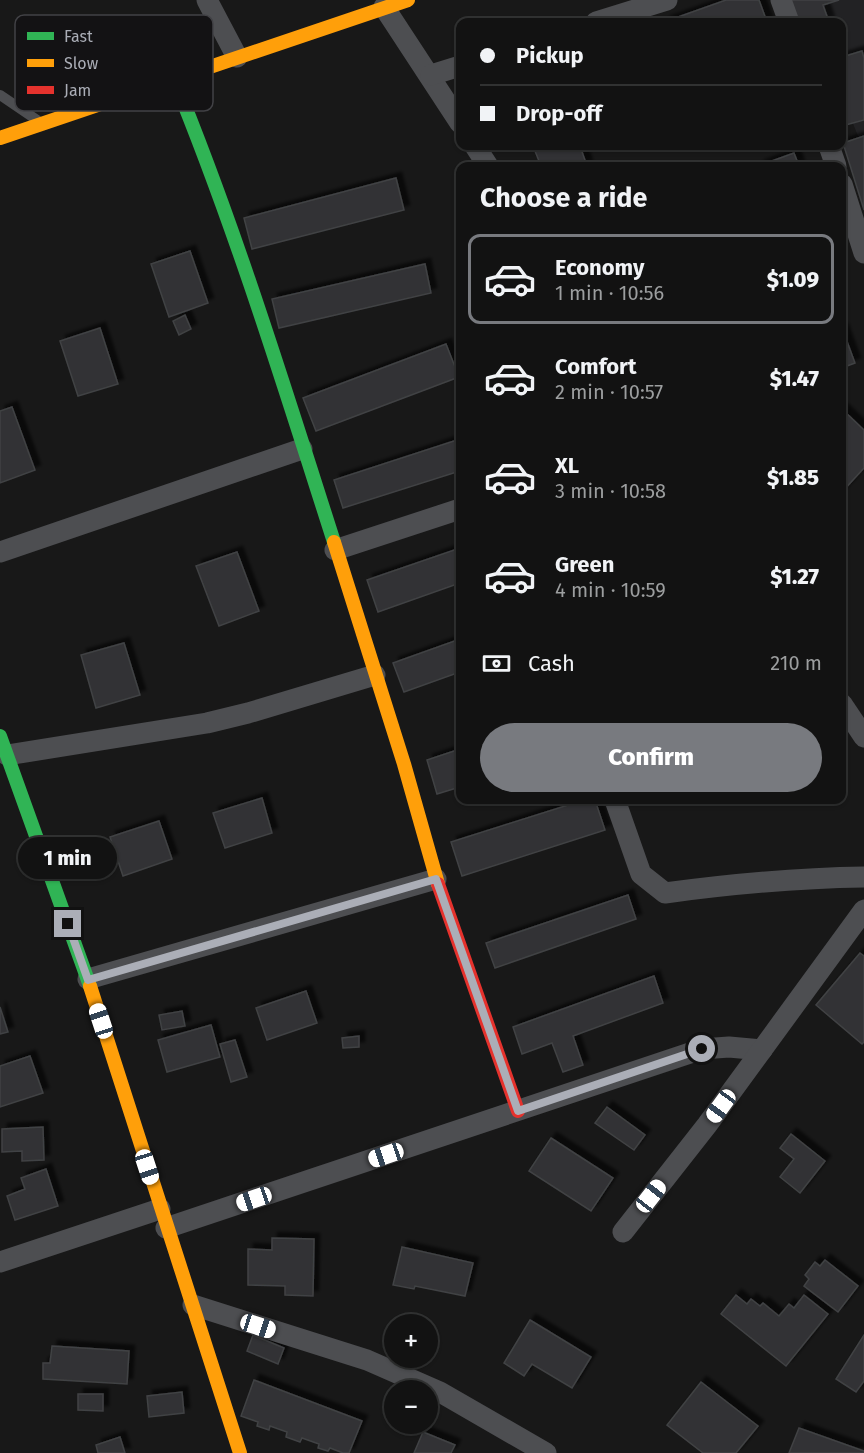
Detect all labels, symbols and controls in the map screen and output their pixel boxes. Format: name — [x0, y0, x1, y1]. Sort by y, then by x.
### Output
legend — [15, 15, 213, 111]
text: Fast — [64, 27, 93, 46]
text: Pickup — [516, 42, 584, 69]
text: Slow — [64, 54, 99, 73]
text: Jam — [64, 81, 91, 100]
text: Drop-off — [516, 100, 602, 127]
text: Choose a ride — [480, 182, 647, 214]
icon: car — [483, 252, 537, 306]
text: Economy — [555, 254, 644, 281]
text: $1.09 — [767, 266, 819, 293]
text: 1 min · 10:56 — [555, 281, 664, 305]
icon: car — [483, 351, 537, 405]
text: Comfort — [555, 353, 636, 380]
text: $1.47 — [770, 365, 819, 392]
text: 2 min · 10:57 — [555, 380, 663, 404]
icon: car — [483, 450, 537, 504]
text: XL — [555, 452, 579, 479]
text: $1.85 — [767, 464, 819, 491]
text: 3 min · 10:58 — [555, 479, 666, 503]
icon: car — [483, 549, 537, 603]
text: Green — [555, 551, 614, 578]
text: $1.27 — [770, 563, 819, 590]
text: 4 min · 10:59 — [555, 578, 666, 602]
icon: cash — [480, 647, 513, 680]
text: Cash — [528, 650, 575, 677]
text: 210 m — [770, 651, 822, 675]
button: Confirm — [480, 723, 822, 792]
callout: 1 min — [19, 837, 118, 879]
text: 1 min — [44, 846, 91, 870]
route end — [54, 910, 81, 937]
car — [87, 1001, 115, 1041]
route start — [688, 1035, 715, 1062]
car — [703, 1086, 739, 1126]
car — [366, 1141, 406, 1169]
car — [133, 1147, 161, 1187]
car — [633, 1176, 669, 1216]
car — [234, 1185, 274, 1213]
car — [238, 1312, 278, 1340]
map controls — [384, 1314, 438, 1434]
button: + — [384, 1314, 438, 1368]
button: − — [384, 1380, 438, 1434]

